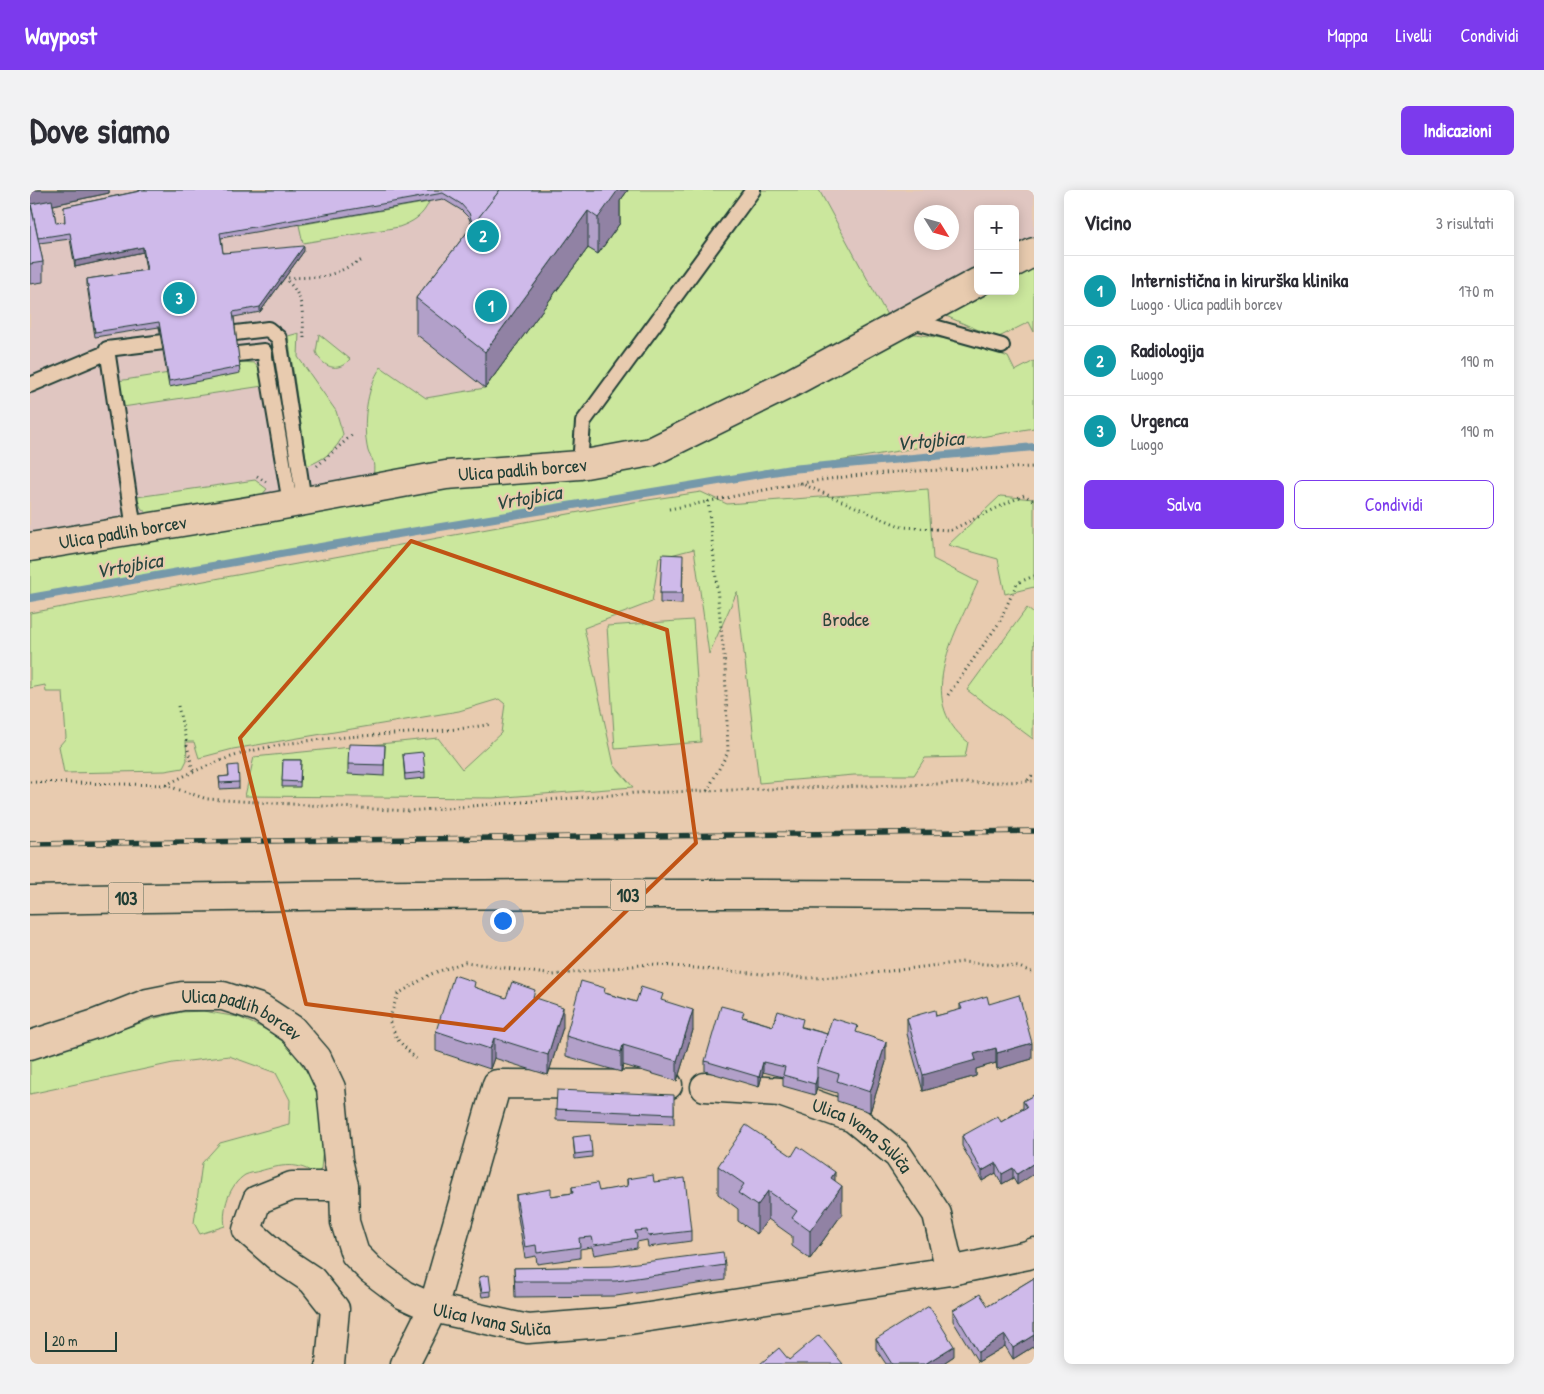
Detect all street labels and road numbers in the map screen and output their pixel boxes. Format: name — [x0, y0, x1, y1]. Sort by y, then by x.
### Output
street label: Ulica padlih borcev — [457, 451, 590, 487]
street label: Ulica padlih borcev — [57, 508, 189, 555]
road number: 103 — [610, 880, 646, 910]
road number: 103 — [108, 882, 144, 914]
street label: Ulica padlih borcev — [181, 983, 309, 1046]
street label: Ulica Ivana Suliča — [809, 1092, 920, 1178]
street label: Ulica Ivana Suliča — [431, 1295, 552, 1342]

